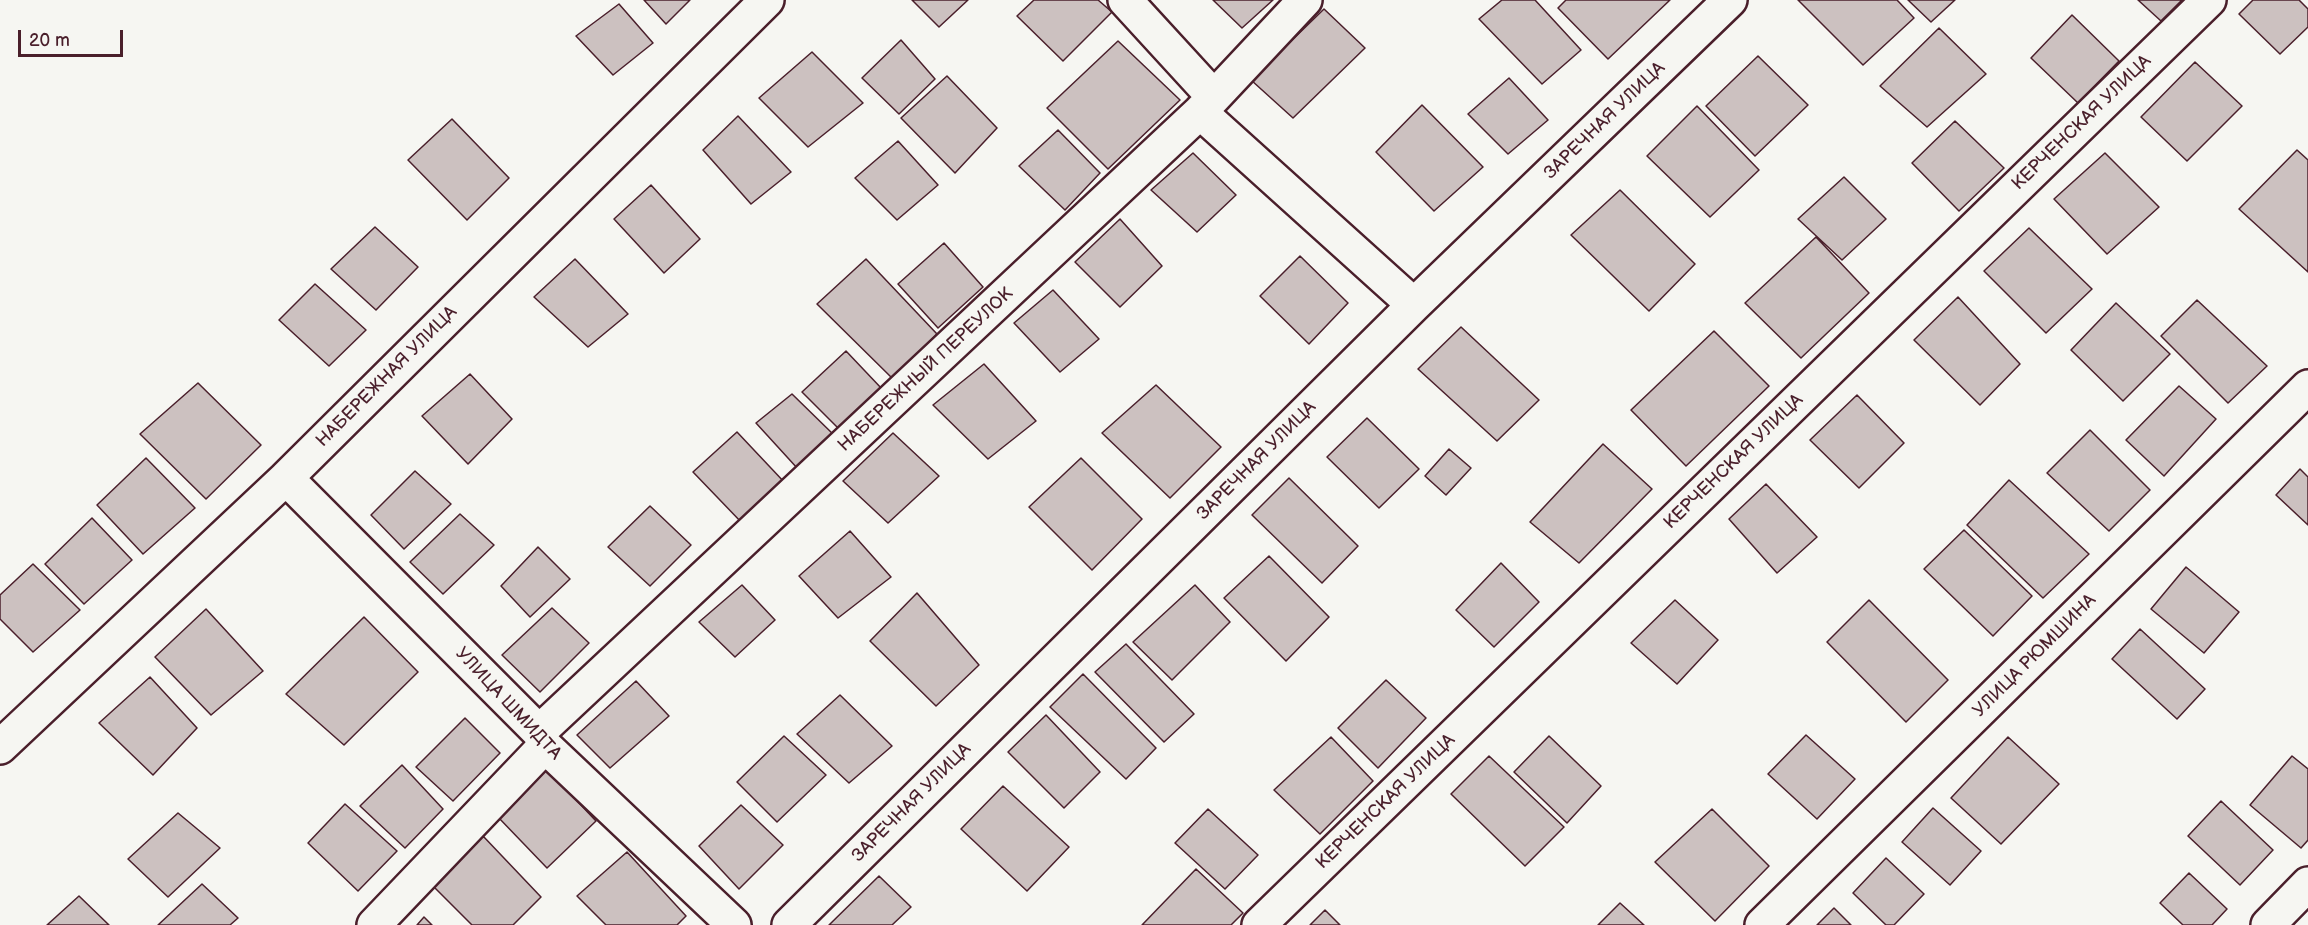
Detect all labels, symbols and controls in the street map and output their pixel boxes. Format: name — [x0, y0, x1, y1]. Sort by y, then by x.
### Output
scale bar — [21, 18, 126, 56]
text: 20 m — [29, 30, 70, 51]
street label: КЕРЧЕНСКАЯ УЛИЦА — [2008, 51, 2156, 195]
street label: ЗАРЕЧНАЯ УЛИЦА — [1540, 58, 1670, 184]
street label: НАБЕРЕЖНЫЙ ПЕРЕУЛОК — [834, 283, 1018, 457]
street label: НАБЕРЕЖНАЯ УЛИЦА — [312, 302, 462, 452]
street label: КЕРЧЕНСКАЯ УЛИЦА — [1660, 390, 1808, 534]
street label: ЗАРЕЧНАЯ УЛИЦА — [1193, 397, 1321, 525]
street label: УЛИЦА РЮМШИНА — [1969, 590, 2101, 722]
street label: УЛИЦА ШМИДТА — [450, 643, 566, 765]
street label: КЕРЧЕНСКАЯ УЛИЦА — [1312, 730, 1460, 874]
street label: ЗАРЕЧНАЯ УЛИЦА — [848, 739, 976, 867]

